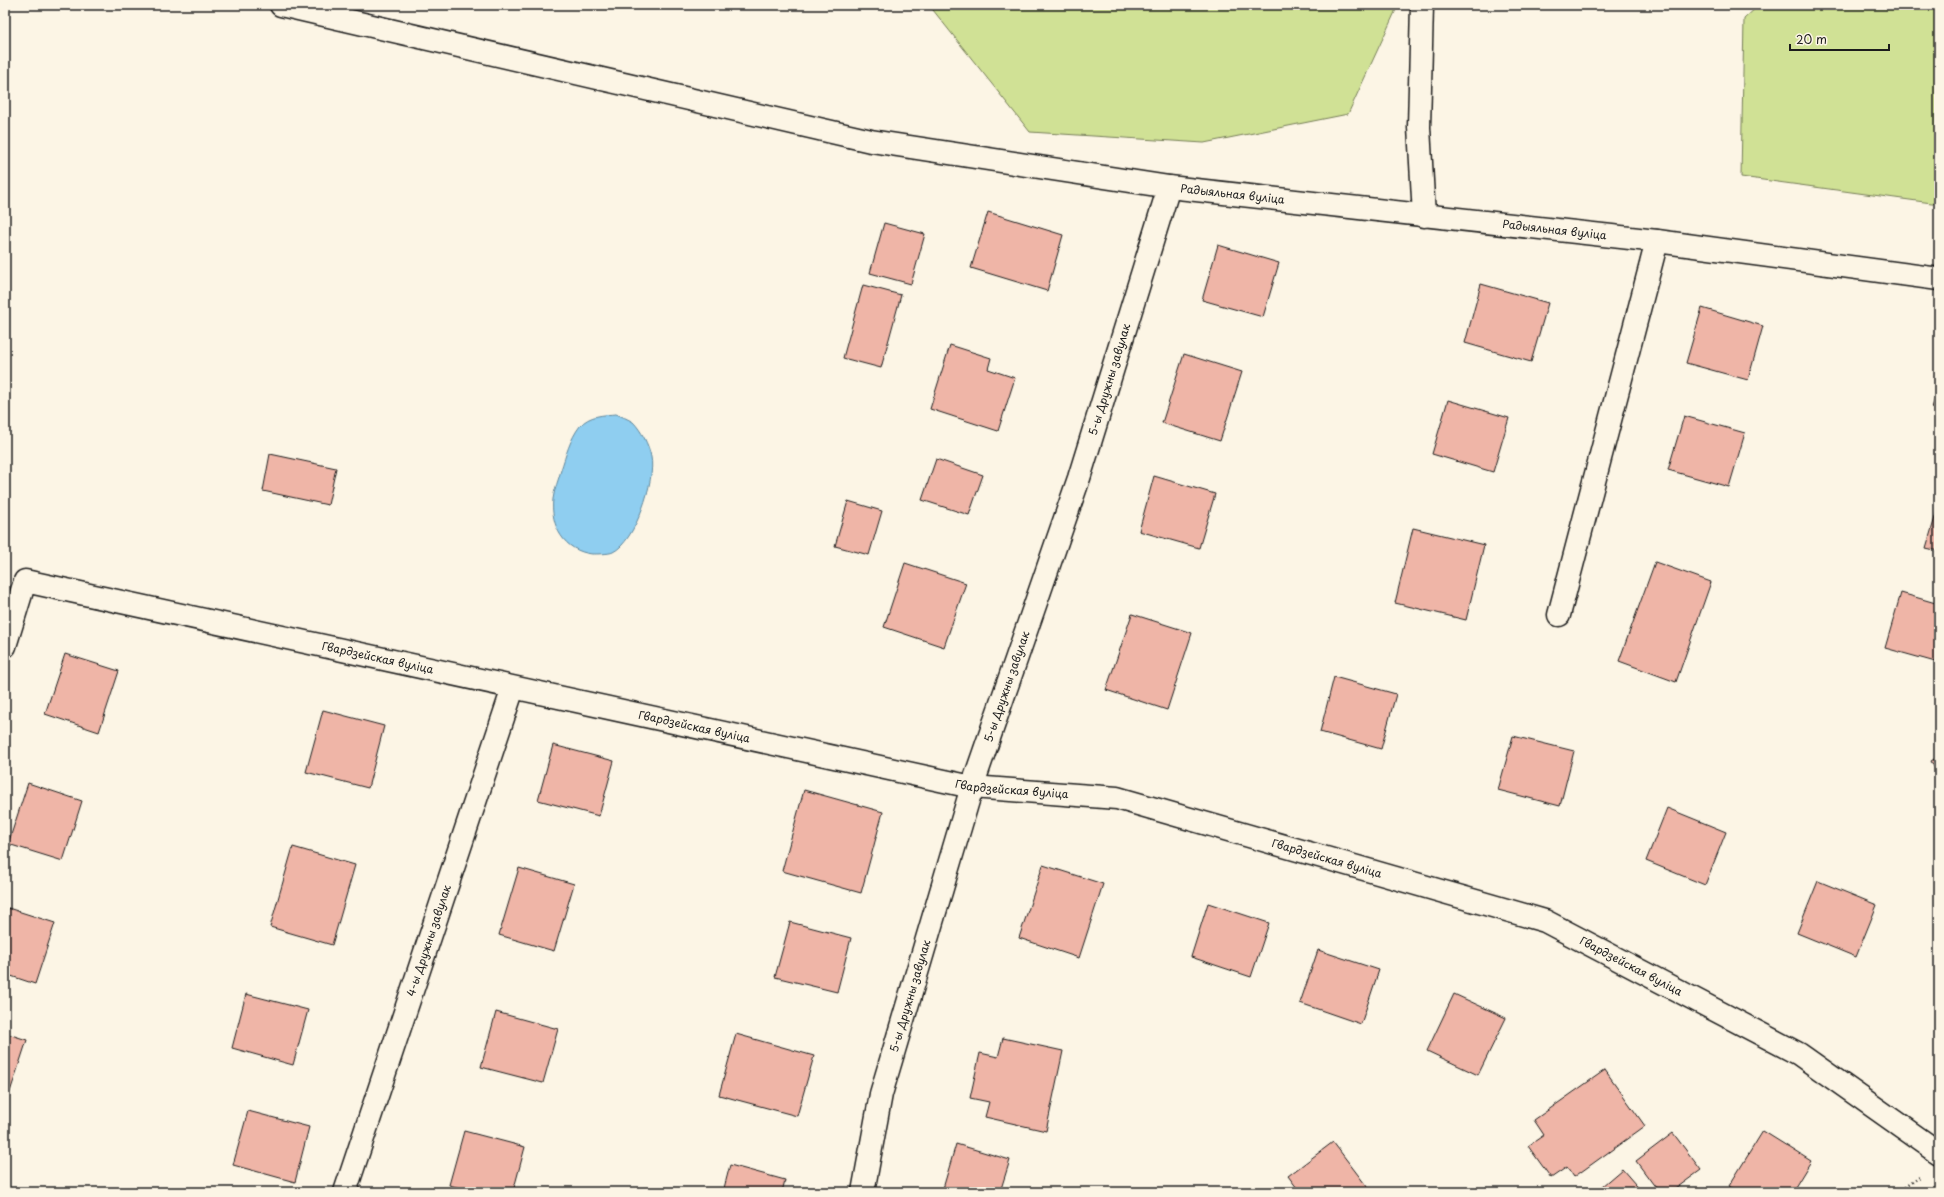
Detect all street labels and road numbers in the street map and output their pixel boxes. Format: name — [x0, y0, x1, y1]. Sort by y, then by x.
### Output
street label: Радыяльная вуліца — [1180, 179, 1286, 208]
street label: Радыяльная вуліца — [1502, 215, 1608, 243]
street label: 5-ы Дружны завулак — [1084, 321, 1134, 437]
street label: 5-ы Дружны завулак — [979, 628, 1034, 744]
street label: Гвардзейская вуліца — [320, 637, 436, 678]
street label: Гвардзейская вуліца — [637, 706, 752, 747]
street label: Гвардзейская вуліца — [954, 775, 1069, 802]
street label: Гвардзейская вуліца — [1270, 834, 1384, 882]
street label: 4-ы Дружны завулак — [402, 882, 455, 999]
street label: Гвардзейская вуліца — [1577, 932, 1686, 1000]
street label: 5-ы Дружны завулак — [885, 937, 934, 1054]

